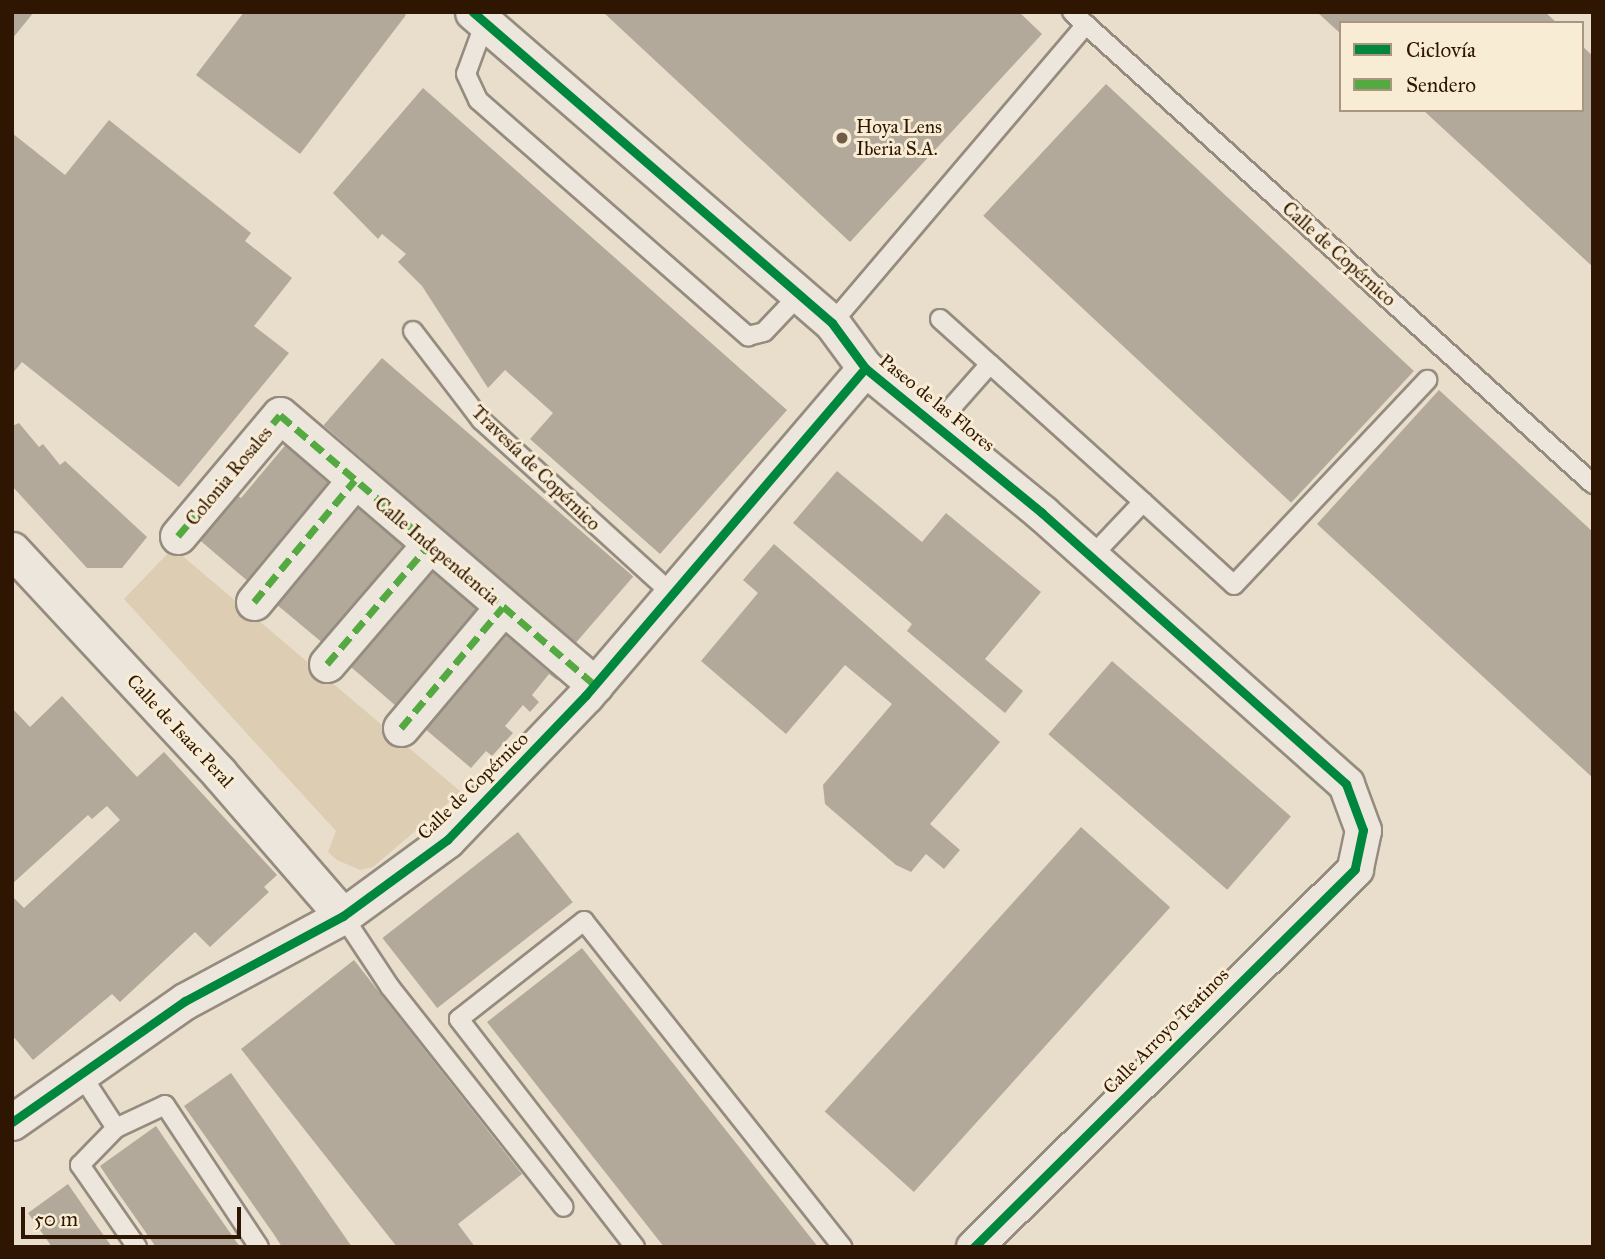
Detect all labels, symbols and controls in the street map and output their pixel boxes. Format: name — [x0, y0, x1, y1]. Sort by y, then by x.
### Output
legend — [1339, 21, 1584, 112]
text: Ciclovía — [1406, 37, 1476, 63]
text: Sendero — [1406, 72, 1476, 98]
place label: Hoya Lens Iberia S.A. — [856, 116, 942, 160]
marker: Hoya Lens Iberia S.A. — [834, 130, 850, 146]
street label: Calle de Copérnico — [1277, 197, 1401, 311]
street label: Paseo de las Flores — [875, 349, 999, 457]
street label: Travesía de Copérnico — [467, 401, 605, 535]
street label: Colonia Rosales — [181, 422, 277, 530]
street label: Calle Independencia — [370, 492, 504, 610]
street label: Calle de Isaac Peral — [122, 670, 238, 792]
street label: Calle de Copérnico — [413, 727, 533, 845]
street label: Calle Arroyo Teatinos — [1098, 963, 1234, 1099]
scale bar — [24, 1192, 245, 1236]
text: 50 m — [34, 1206, 78, 1232]

